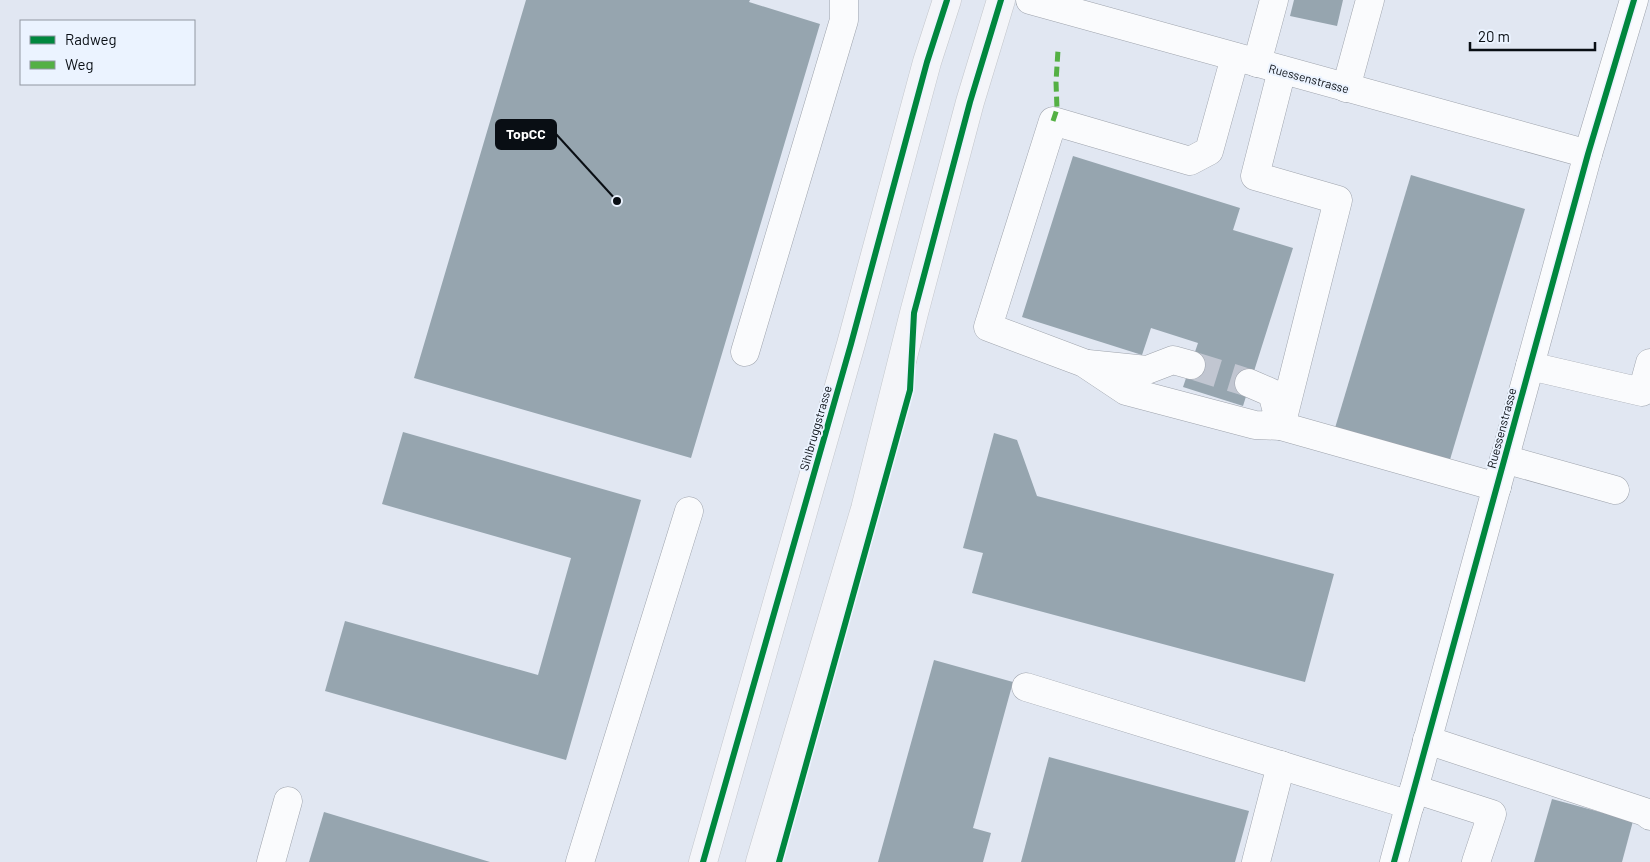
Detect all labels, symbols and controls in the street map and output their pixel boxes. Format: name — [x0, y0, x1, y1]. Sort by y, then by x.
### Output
legend — [20, 20, 195, 85]
scale bar — [1470, 20, 1595, 52]
text: 20 m — [1478, 27, 1510, 45]
text: Radweg — [65, 30, 117, 48]
text: Weg — [65, 55, 93, 73]
street label: Ruessenstrasse — [1267, 61, 1351, 95]
callout: TopCC — [496, 120, 556, 149]
text: TopCC — [506, 125, 546, 142]
street label: Sihlbruggstrasse — [796, 384, 834, 472]
street label: Ruessenstrasse — [1484, 386, 1518, 470]

